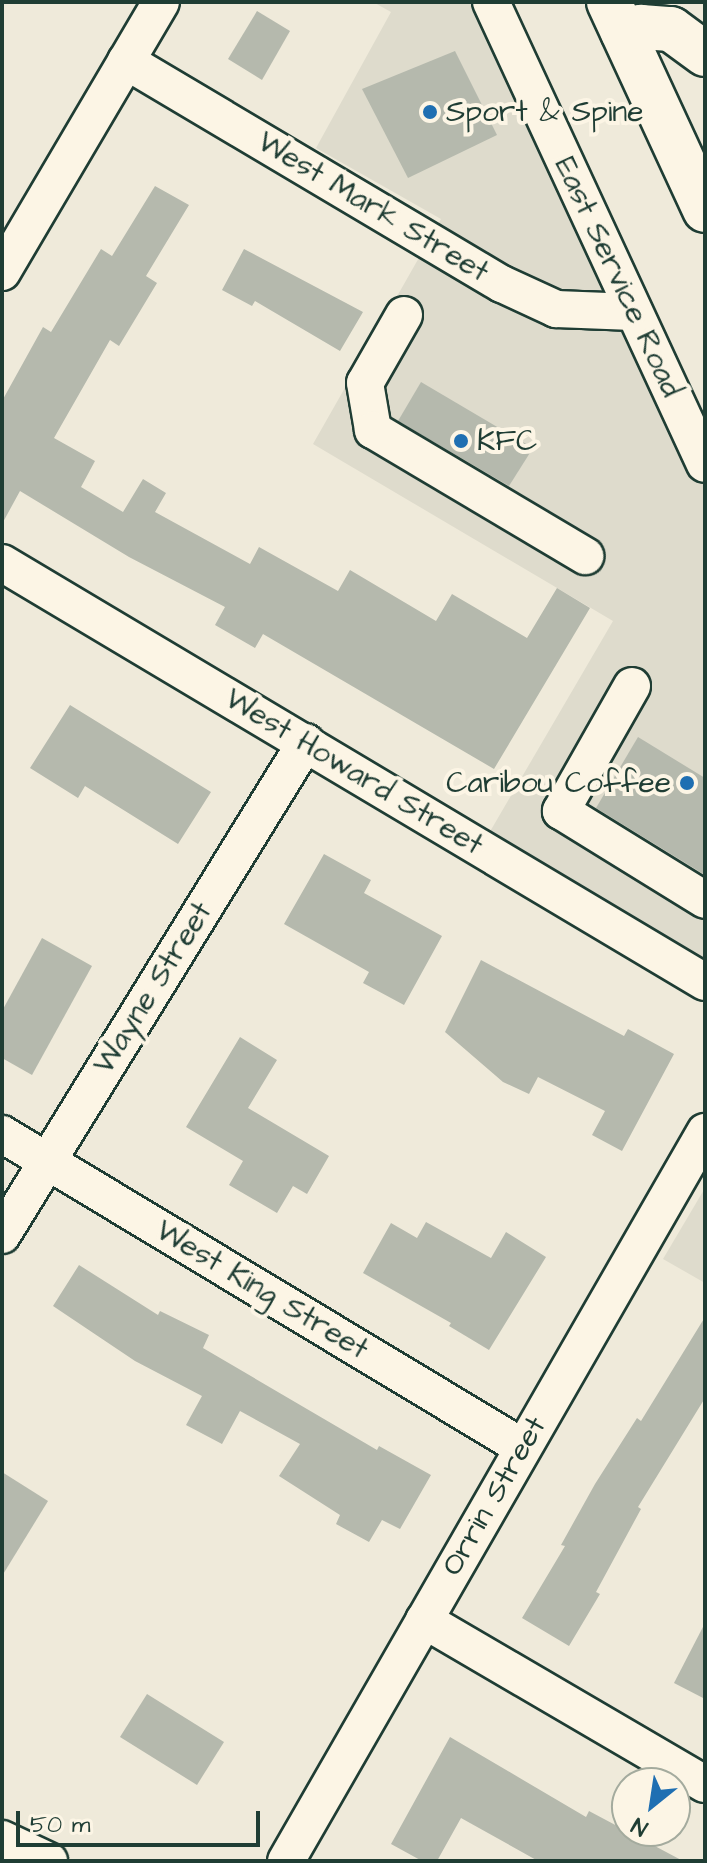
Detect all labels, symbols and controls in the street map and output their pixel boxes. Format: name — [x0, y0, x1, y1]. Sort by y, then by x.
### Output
place label: Sport & Spine — [446, 94, 643, 130]
marker: Sport & Spine — [421, 103, 439, 121]
street label: West Mark Street — [251, 124, 495, 290]
street label: East Service Road — [547, 151, 689, 403]
place label: KFC — [477, 423, 537, 459]
marker: KFC — [452, 432, 470, 450]
street label: West Howard Street — [218, 681, 490, 863]
place label: Caribou Coffee — [446, 765, 671, 801]
marker: Caribou Coffee — [678, 774, 696, 792]
street label: Wayne Street — [86, 895, 220, 1081]
street label: West King Street — [149, 1212, 375, 1368]
street label: Orrin Street — [434, 1410, 554, 1582]
north arrow — [611, 1767, 691, 1847]
scale bar — [20, 1795, 264, 1845]
text: 50 m — [30, 1808, 90, 1842]
text: N — [626, 1810, 653, 1843]

